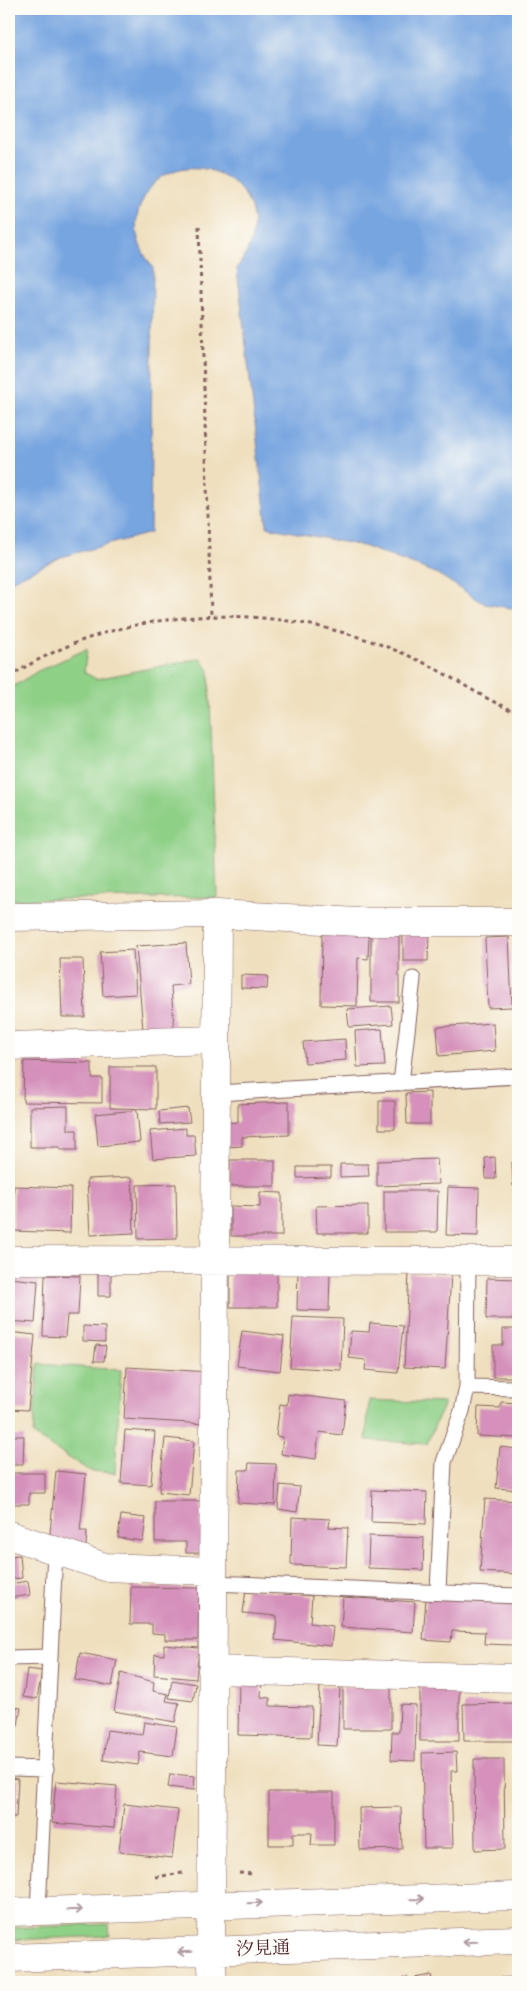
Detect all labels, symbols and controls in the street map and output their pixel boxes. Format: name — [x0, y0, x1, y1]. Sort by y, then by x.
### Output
one-way arrow — [409, 1894, 425, 1903]
one-way arrow — [246, 1898, 263, 1908]
one-way arrow — [66, 1905, 83, 1915]
street label: 汐見通 — [236, 1937, 290, 1961]
one-way arrow — [462, 1937, 478, 1946]
one-way arrow — [177, 1947, 193, 1956]

